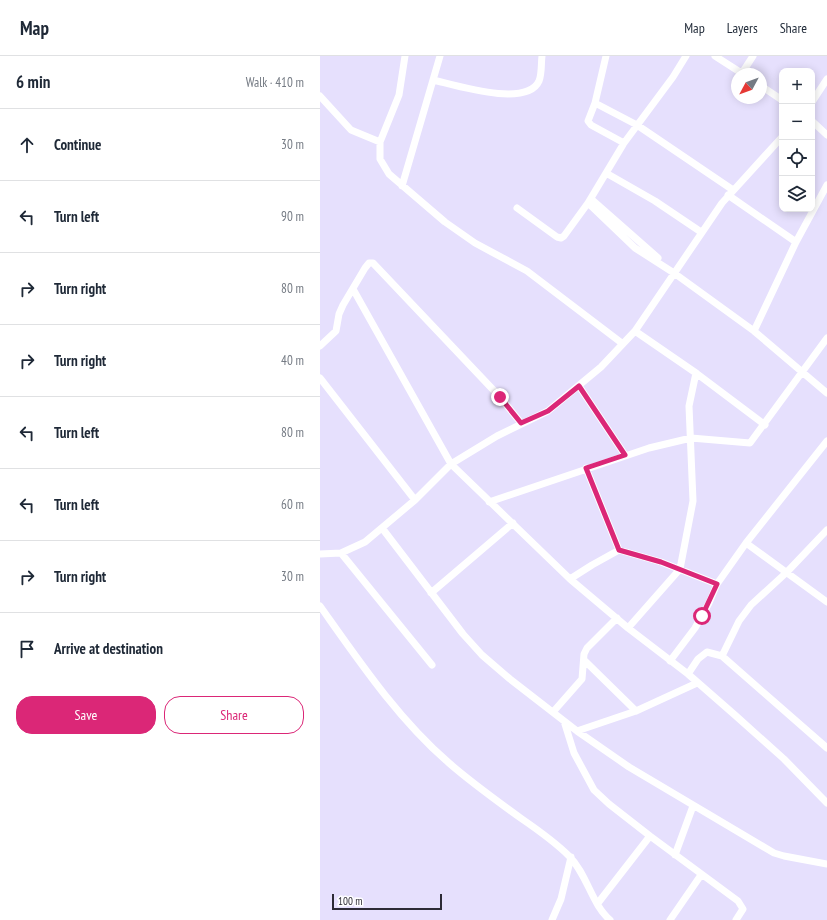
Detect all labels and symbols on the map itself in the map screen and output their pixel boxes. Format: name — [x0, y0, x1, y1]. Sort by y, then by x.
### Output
north arrow — [731, 68, 767, 104]
route end — [491, 388, 509, 406]
route start — [693, 607, 711, 625]
scale bar — [332, 892, 442, 911]

